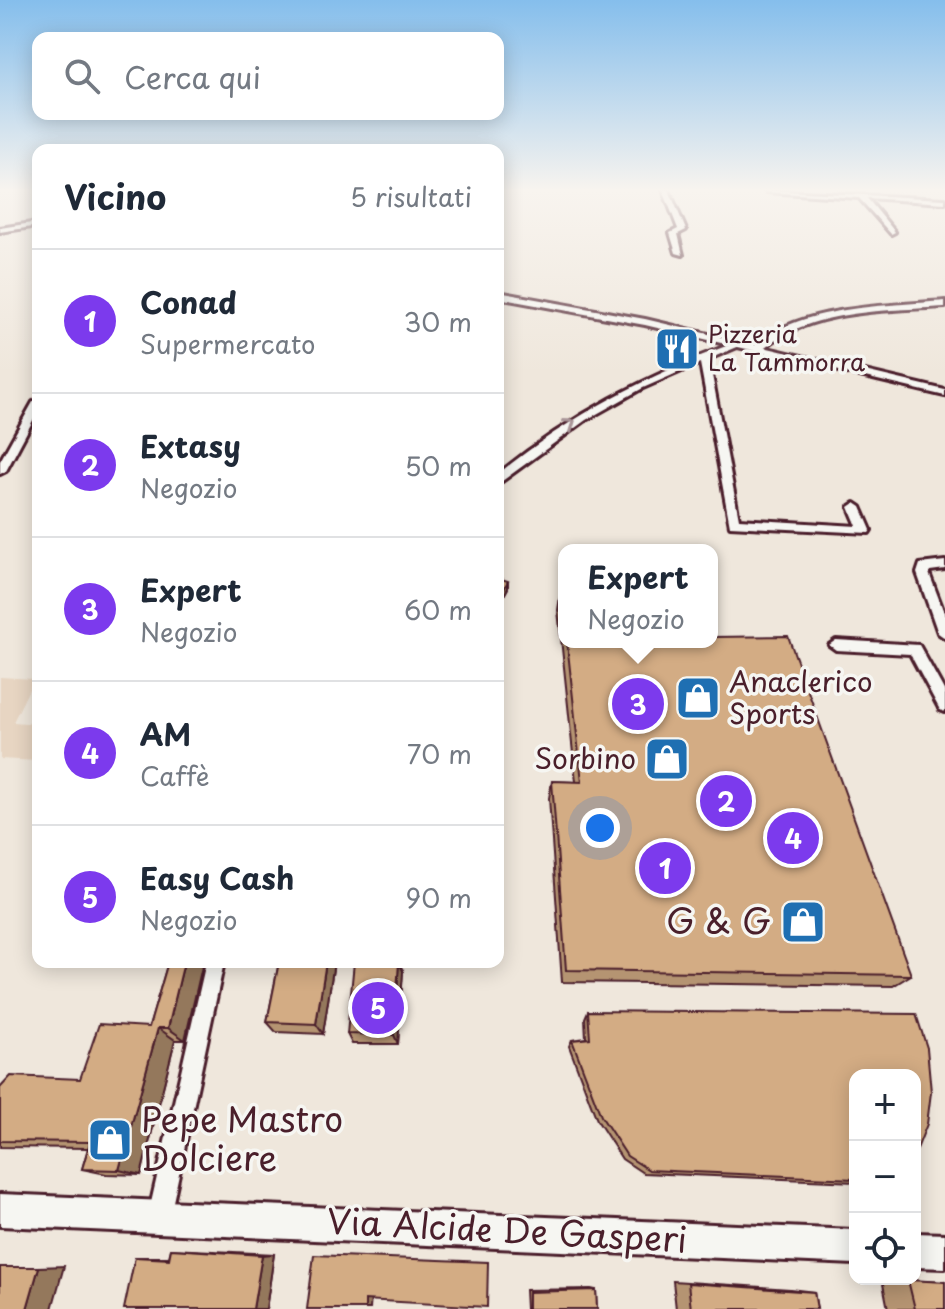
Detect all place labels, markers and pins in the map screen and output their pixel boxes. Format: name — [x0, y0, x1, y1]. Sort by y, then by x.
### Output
place label: Pizzeria La Tammorra — [708, 315, 865, 379]
restaurant icon: Pizzeria La Tammorra — [653, 325, 701, 373]
place label: Anaclerico Sports — [729, 659, 872, 734]
pin: 3 — [612, 674, 664, 734]
shop icon: Anaclerico Sports — [674, 674, 722, 722]
shop icon: Sorbino — [643, 735, 691, 783]
place label: Sorbino — [534, 736, 636, 779]
pin: 2 — [700, 771, 752, 831]
pin: 4 — [767, 808, 819, 868]
pin: 1 — [639, 838, 691, 898]
place label: G & G — [666, 894, 772, 946]
shop icon: G & G — [779, 898, 827, 946]
pin: 5 — [352, 978, 404, 1038]
place label: Pepe Mastro Dolciere — [141, 1092, 343, 1183]
shop icon: Pepe Mastro Dolciere — [86, 1116, 134, 1164]

